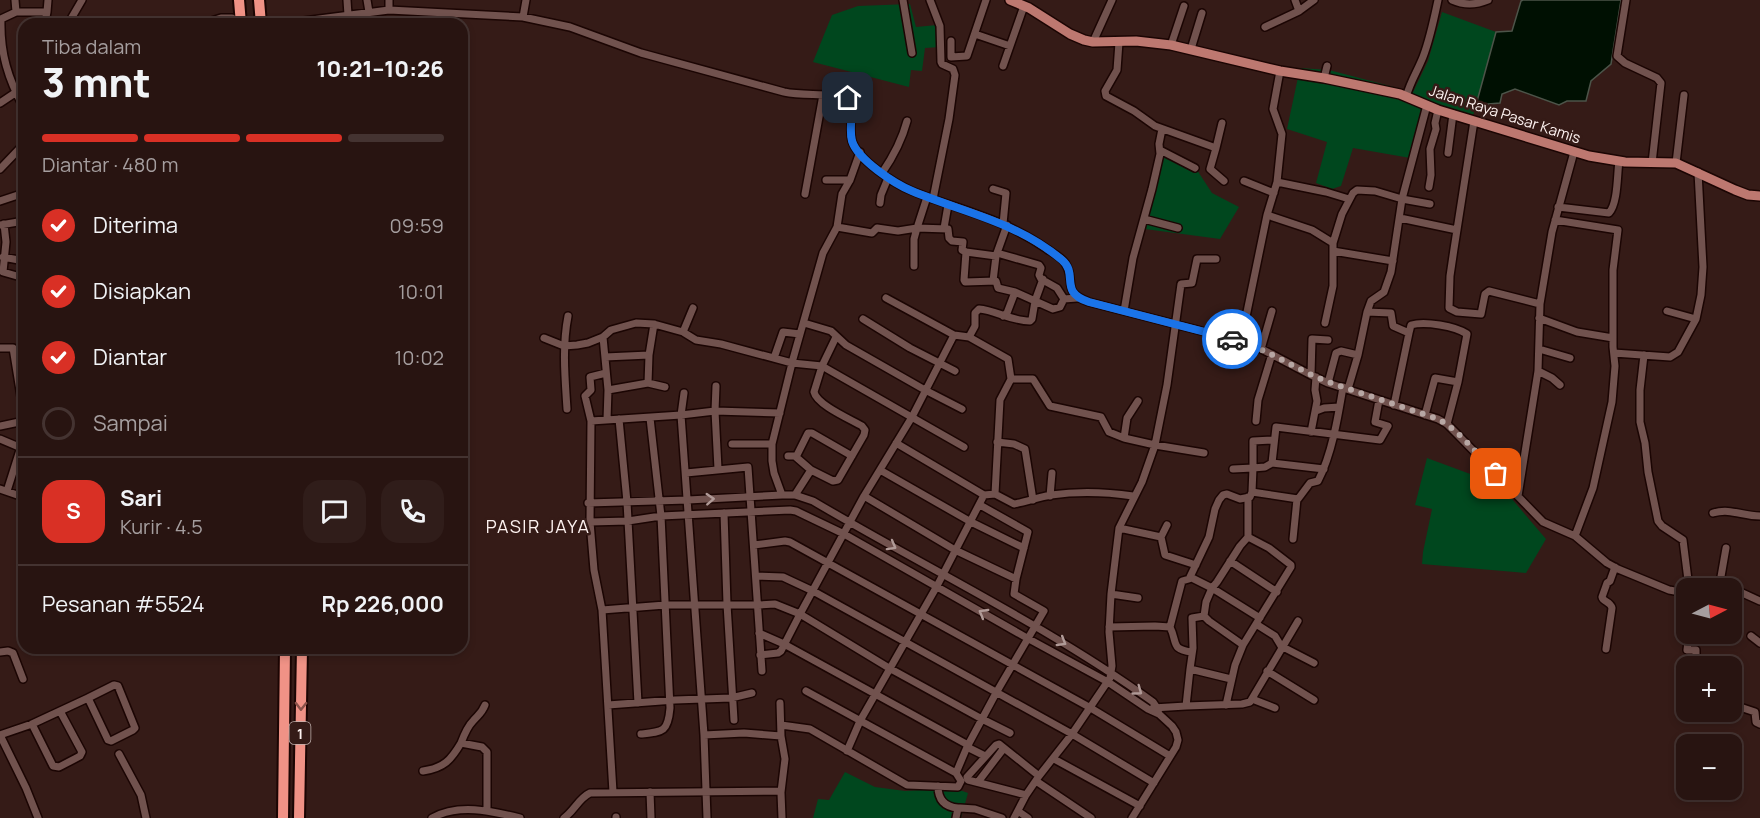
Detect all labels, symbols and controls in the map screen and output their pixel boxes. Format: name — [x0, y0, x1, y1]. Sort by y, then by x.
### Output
text: Tiba dalam — [42, 33, 141, 60]
text: 10:21–10:26 — [317, 54, 444, 84]
text: 3 mnt — [42, 55, 151, 109]
pin — [822, 72, 873, 123]
street label: Jalan Raya Pasar Kamis — [1426, 80, 1584, 148]
icon: home — [831, 81, 864, 114]
text: Diantar · 480 m — [42, 151, 179, 178]
icon: check — [42, 209, 75, 242]
text: Diterima — [93, 210, 178, 240]
text: 09:59 — [389, 212, 444, 239]
icon: check — [42, 275, 75, 308]
text: Disiapkan — [93, 276, 191, 306]
text: 10:01 — [398, 278, 444, 305]
courier — [1202, 309, 1262, 369]
icon: car — [1216, 323, 1249, 356]
icon: check — [42, 341, 75, 374]
text: Diantar — [93, 342, 167, 372]
text: 10:02 — [394, 344, 444, 371]
text: Sampai — [93, 408, 168, 438]
pin — [1470, 448, 1521, 499]
icon: bag — [1479, 457, 1512, 490]
button: chat — [303, 480, 366, 543]
button: phone — [381, 480, 444, 543]
text: Sari — [120, 483, 162, 513]
one-way arrow — [705, 492, 714, 505]
text: S — [66, 496, 81, 526]
text: Kurir · 4.5 — [120, 513, 203, 540]
district label: PASIR JAYA — [486, 514, 590, 538]
one-way arrow — [886, 539, 896, 550]
north arrow — [1676, 578, 1742, 644]
map controls — [1676, 578, 1742, 800]
text: Pesanan #5524 — [42, 589, 205, 619]
text: Rp 226,000 — [322, 589, 444, 619]
one-way arrow — [979, 608, 990, 620]
one-way arrow — [1055, 635, 1066, 647]
button: + — [1676, 656, 1742, 722]
one-way arrow — [1131, 684, 1142, 695]
one-way arrow — [295, 702, 307, 711]
road number: 1 — [290, 722, 310, 744]
button: − — [1676, 734, 1742, 800]

